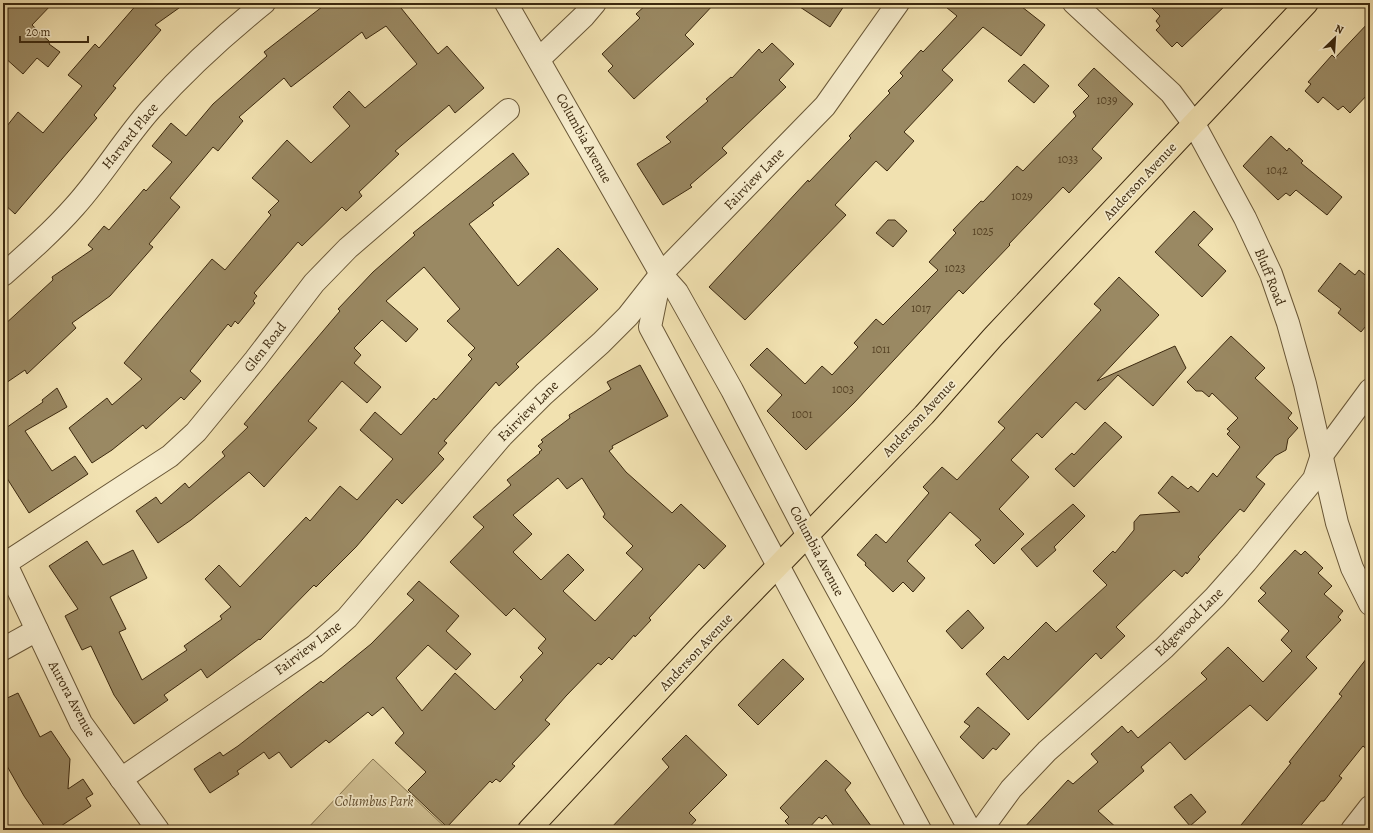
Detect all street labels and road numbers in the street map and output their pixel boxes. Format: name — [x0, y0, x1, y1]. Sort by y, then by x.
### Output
street label: Columbia Avenue — [551, 90, 617, 186]
street label: Harvard Place — [97, 99, 163, 173]
street label: Anderson Avenue — [1098, 138, 1181, 225]
street label: Fairview Lane — [720, 144, 788, 214]
street label: Bluff Road — [1250, 246, 1290, 309]
street label: Glen Road — [240, 318, 291, 376]
street label: Anderson Avenue — [877, 375, 960, 462]
street label: Fairview Lane — [493, 376, 563, 446]
street label: Columbia Avenue — [785, 502, 849, 600]
street label: Edgewood Lane — [1150, 583, 1228, 661]
street label: Anderson Avenue — [654, 609, 737, 696]
street label: Fairview Lane — [271, 617, 345, 679]
street label: Aurora Avenue — [43, 657, 100, 740]

